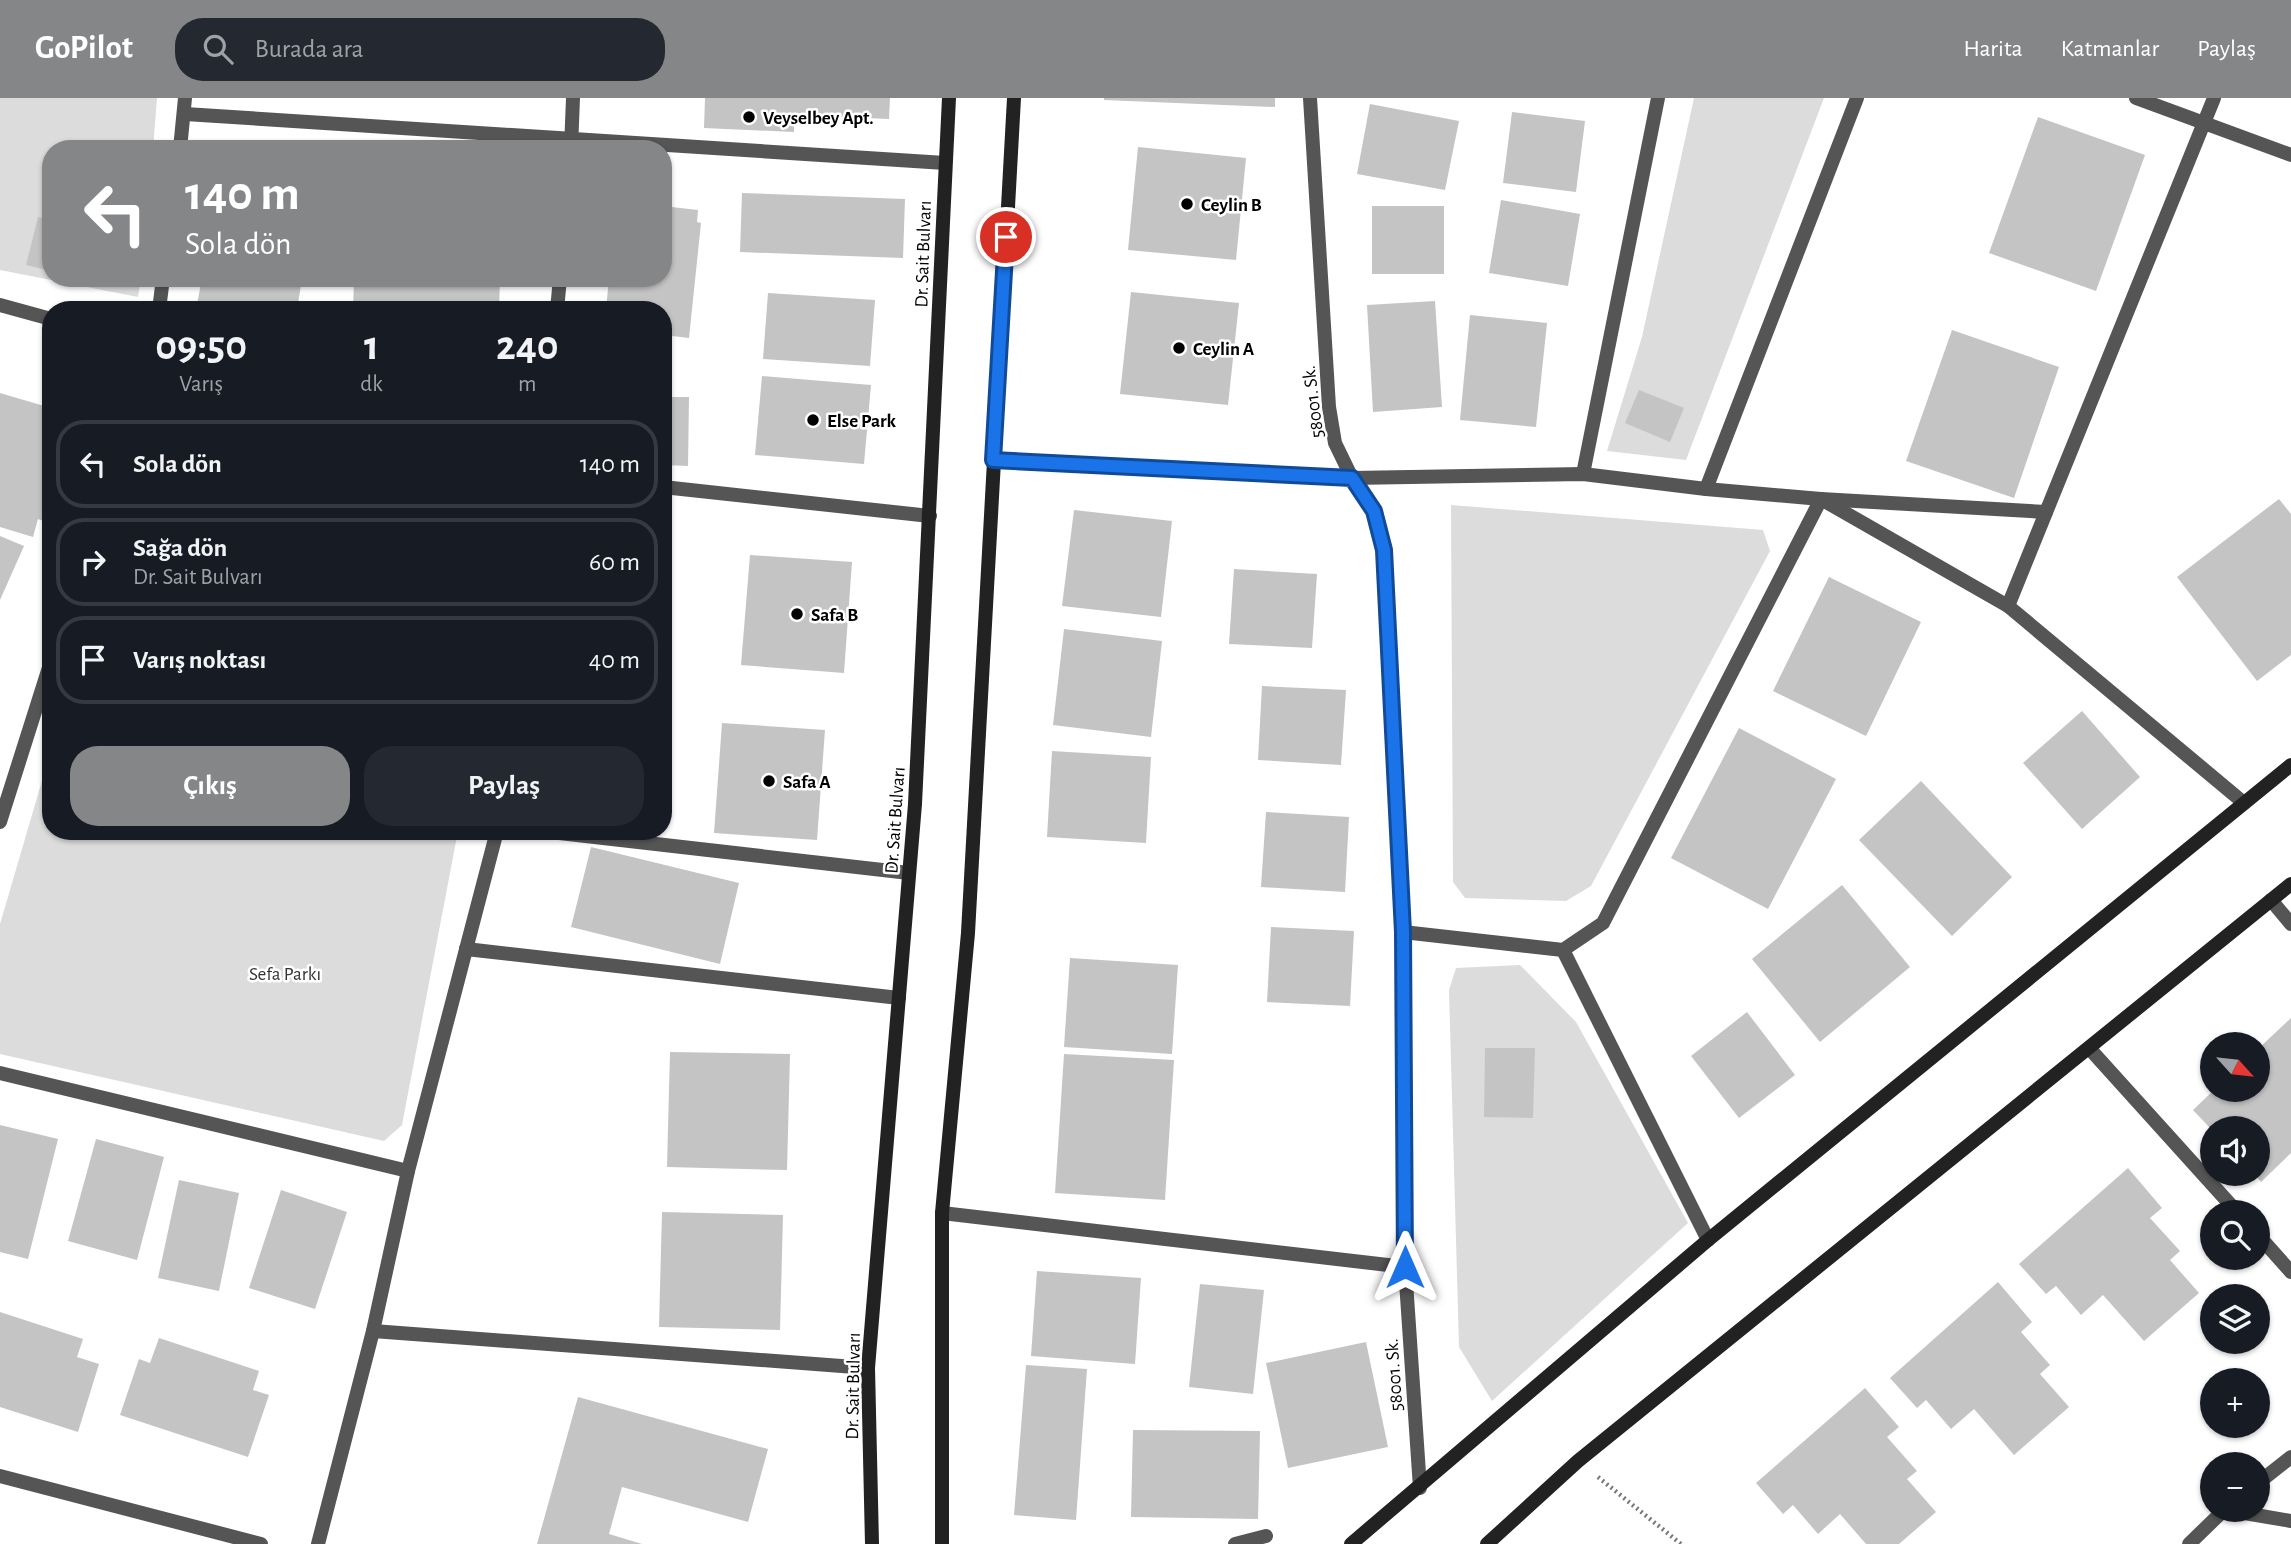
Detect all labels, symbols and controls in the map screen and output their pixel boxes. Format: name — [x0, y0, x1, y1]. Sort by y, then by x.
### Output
search box — [175, 18, 665, 81]
icon: search — [199, 30, 237, 68]
text: GoPilot — [35, 32, 133, 65]
text: Burada ara — [255, 36, 364, 62]
text: Harita — [1964, 37, 2023, 61]
text: Katmanlar — [2061, 37, 2159, 61]
text: Paylaş — [2197, 37, 2256, 61]
marker: Veyselbey Apt. — [741, 109, 757, 125]
place label: Veyselbey Apt. — [763, 109, 874, 128]
icon: left — [70, 168, 161, 259]
text: 140 m — [185, 170, 300, 219]
marker: Ceylin B — [1179, 196, 1195, 212]
place label: Ceylin B — [1201, 196, 1262, 215]
street label: Dr. Sait Bulvarı — [912, 200, 935, 308]
pin — [976, 207, 1036, 267]
icon: arrive — [987, 218, 1025, 256]
text: Sola dön — [185, 228, 292, 260]
text: 09:50 — [155, 325, 247, 367]
text: 1 — [364, 325, 379, 367]
text: 240 — [496, 325, 559, 367]
marker: Ceylin A — [1171, 340, 1187, 356]
place label: Ceylin A — [1193, 340, 1255, 359]
street label: 58001. Sk. — [1300, 365, 1327, 439]
text: Varış — [179, 373, 223, 396]
text: dk — [360, 373, 383, 396]
text: m — [518, 373, 537, 396]
marker: Else Park — [805, 412, 821, 428]
place label: Else Park — [827, 412, 897, 431]
icon: left — [74, 445, 112, 483]
text: Sola dön — [133, 451, 222, 477]
text: 140 m — [580, 451, 640, 477]
text: Sağa dön — [133, 535, 227, 561]
icon: right — [74, 543, 112, 581]
text: 60 m — [589, 549, 640, 575]
text: Dr. Sait Bulvarı — [133, 566, 263, 589]
marker: Safa B — [789, 606, 805, 622]
place label: Safa B — [811, 606, 858, 625]
icon: arrive — [74, 641, 112, 679]
text: Varış noktası — [133, 647, 266, 673]
text: 40 m — [589, 647, 640, 673]
button: Çıkış — [70, 746, 350, 826]
button: Paylaş — [364, 746, 644, 826]
street label: Dr. Sait Bulvarı — [882, 766, 909, 874]
marker: Safa A — [761, 773, 777, 789]
place label: Safa A — [783, 773, 831, 792]
park label: Sefa Parkı — [249, 965, 321, 984]
north arrow — [2200, 1032, 2270, 1102]
map controls — [2200, 1032, 2270, 1522]
button: sound — [2200, 1116, 2270, 1186]
button: search — [2200, 1200, 2270, 1270]
position arrow — [1368, 1230, 1442, 1304]
button: layers — [2200, 1284, 2270, 1354]
street label: Dr. Sait Bulvarı — [843, 1332, 864, 1440]
street label: 58001. Sk. — [1382, 1338, 1407, 1412]
button: + — [2200, 1368, 2270, 1438]
button: − — [2200, 1452, 2270, 1522]

